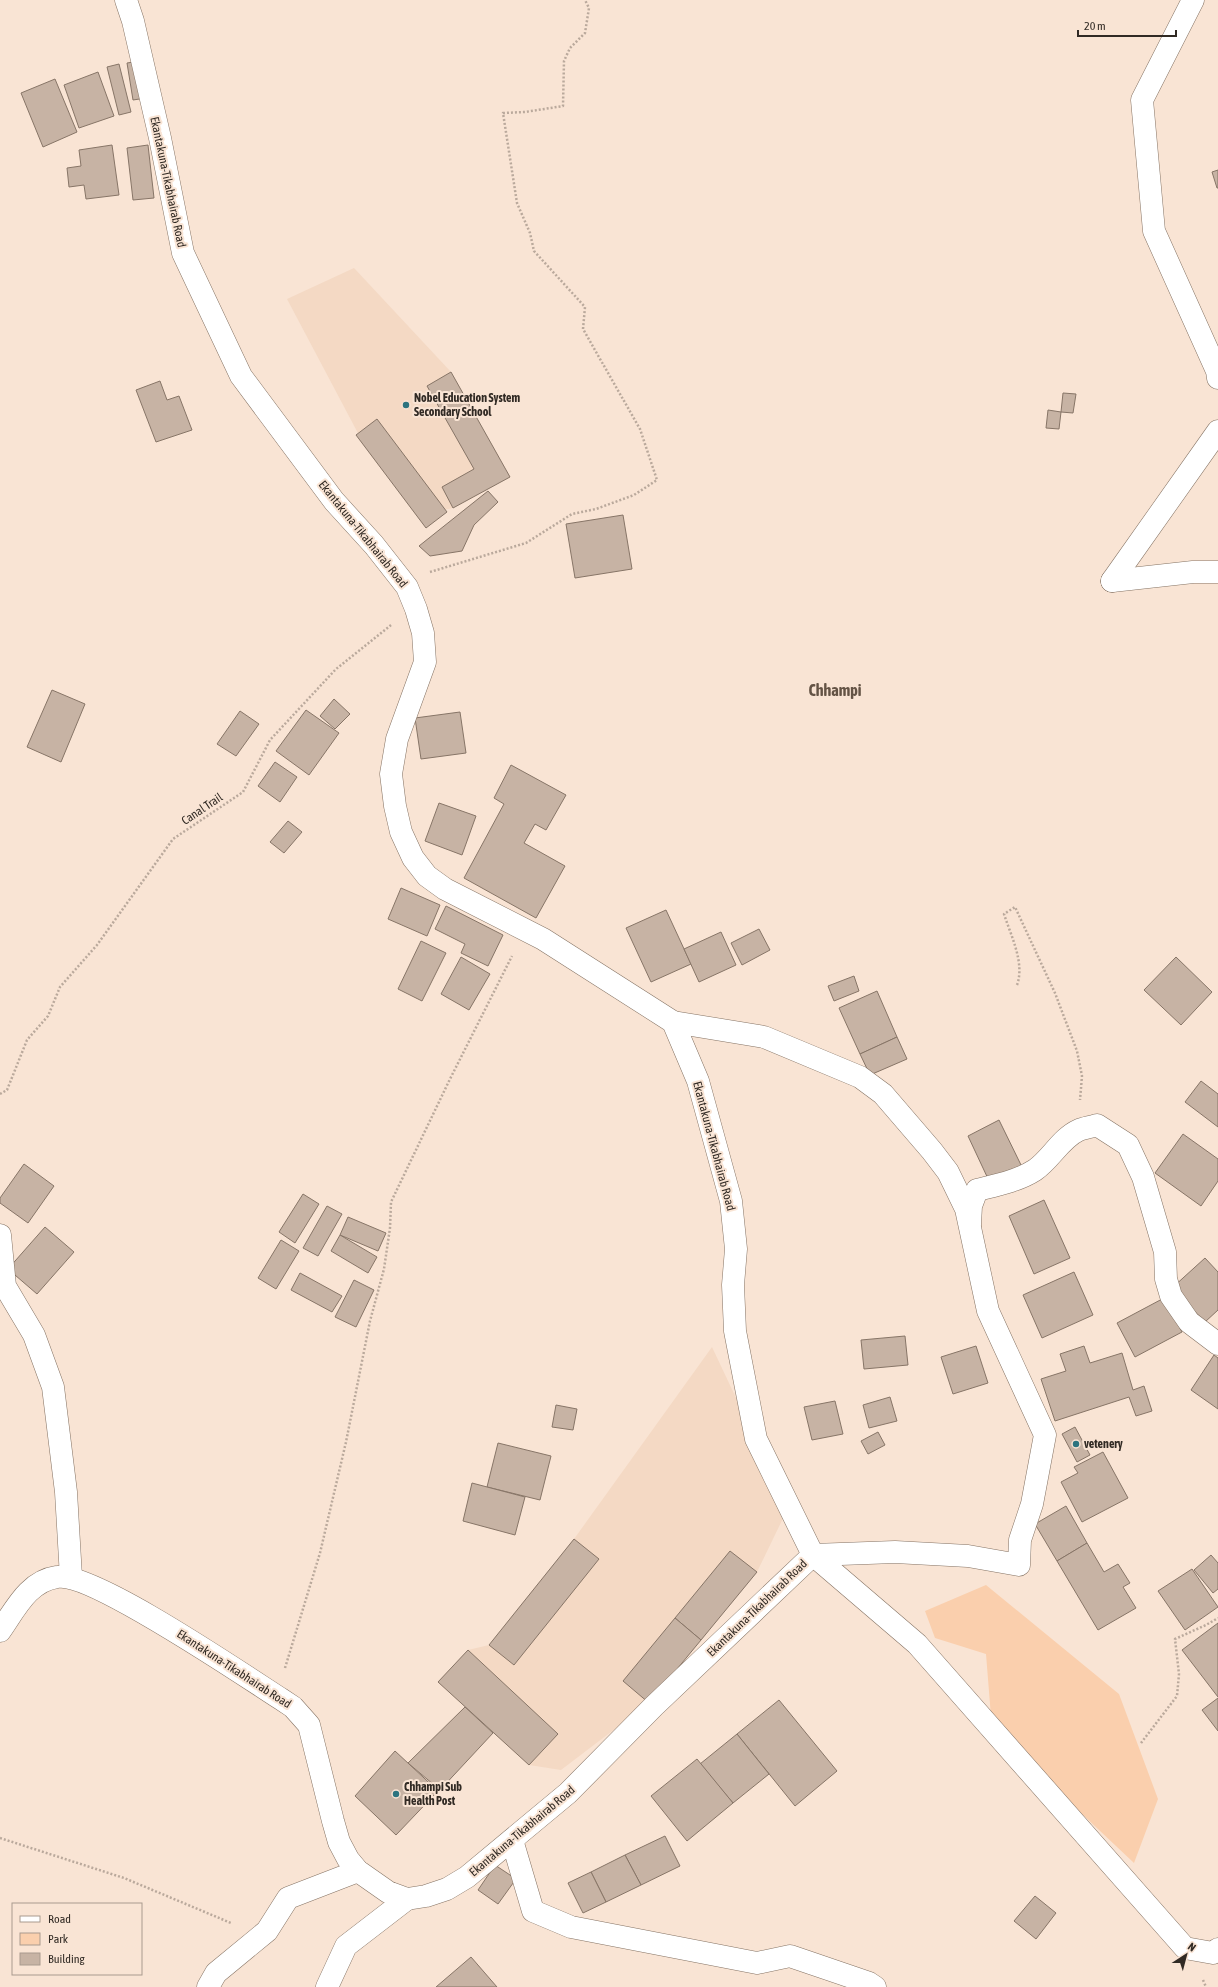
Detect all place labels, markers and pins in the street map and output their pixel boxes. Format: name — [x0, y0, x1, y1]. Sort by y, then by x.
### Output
place label: Nobel Education System Secondary School — [414, 391, 521, 419]
marker: Nobel Education System Secondary School — [401, 400, 411, 410]
place label: vetenery — [1084, 1437, 1123, 1451]
marker: vetenery — [1071, 1439, 1081, 1449]
place label: Chhampi Sub Health Post — [404, 1780, 462, 1808]
marker: Chhampi Sub Health Post — [391, 1789, 401, 1799]

